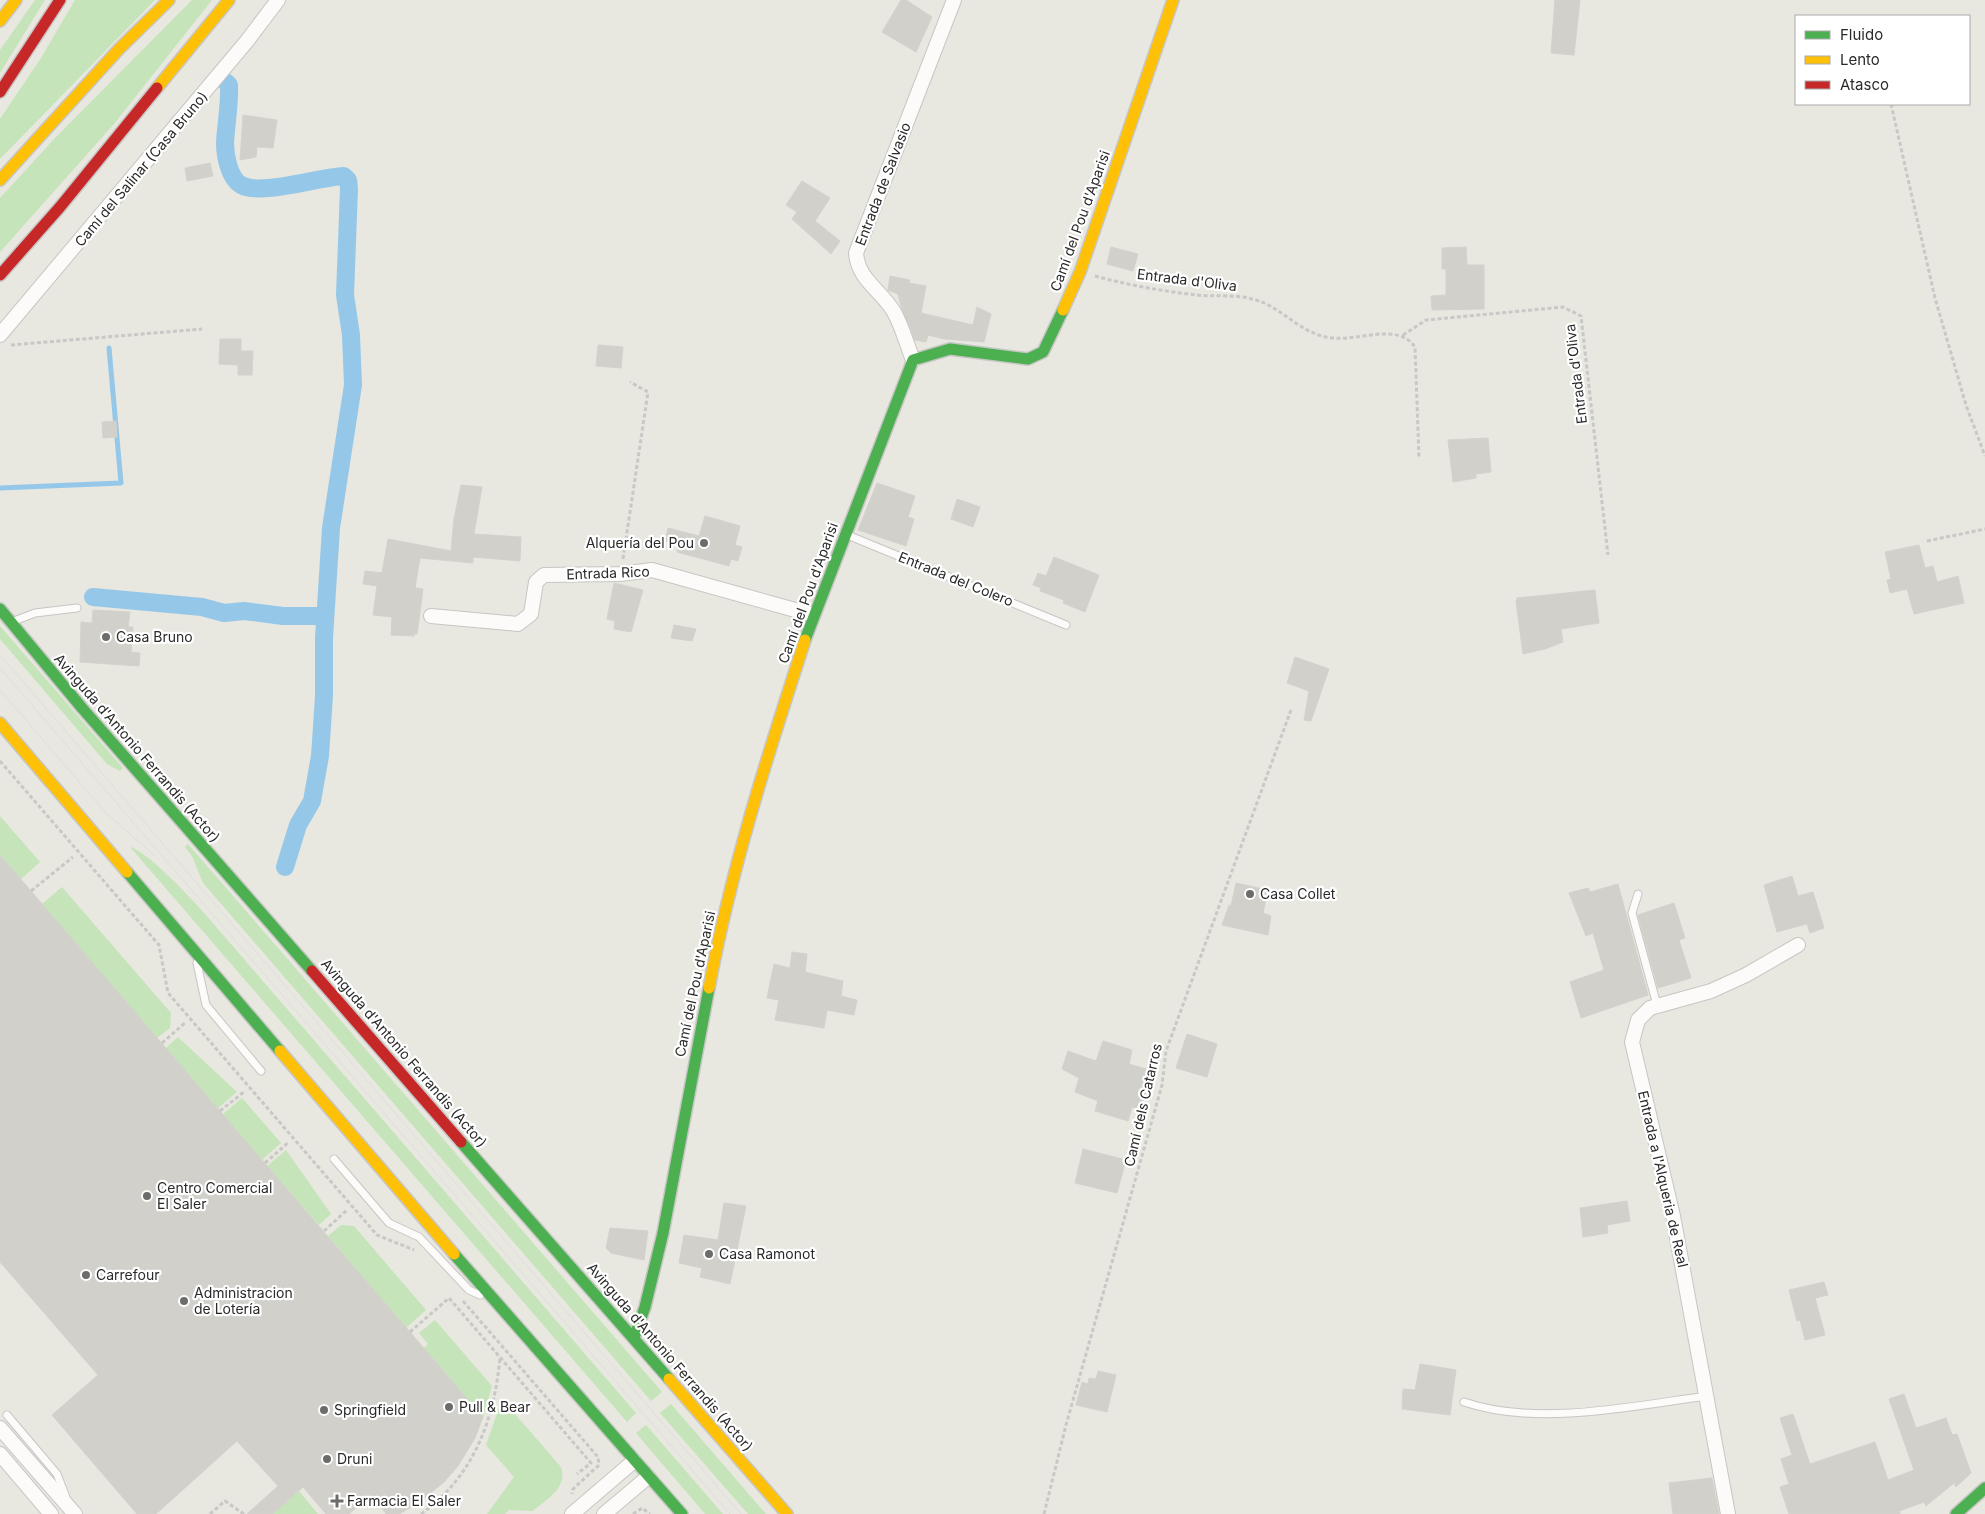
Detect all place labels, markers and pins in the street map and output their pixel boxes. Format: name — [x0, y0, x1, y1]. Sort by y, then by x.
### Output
place label: Alquería del Pou — [586, 534, 694, 551]
marker: Alquería del Pou — [698, 537, 710, 549]
place label: Casa Bruno — [116, 628, 193, 645]
marker: Casa Bruno — [100, 631, 112, 643]
place label: Casa Collet — [1260, 885, 1336, 902]
marker: Casa Collet — [1244, 888, 1256, 900]
place label: Centro Comercial El Saler — [157, 1179, 272, 1212]
marker: Centro Comercial El Saler — [141, 1190, 153, 1202]
place label: Casa Ramonot — [719, 1245, 815, 1262]
marker: Casa Ramonot — [703, 1248, 715, 1260]
place label: Carrefour — [96, 1266, 160, 1283]
marker: Carrefour — [80, 1269, 92, 1281]
place label: Administracion de Lotería — [194, 1284, 293, 1317]
marker: Administracion de Lotería — [178, 1295, 190, 1307]
place label: Pull & Bear — [459, 1398, 530, 1415]
place label: Springfield — [334, 1401, 406, 1418]
marker: Pull & Bear — [443, 1401, 455, 1413]
marker: Springfield — [318, 1404, 330, 1416]
place label: Druni — [337, 1450, 372, 1467]
marker: Druni — [321, 1453, 333, 1465]
place label: Farmacia El Saler — [347, 1492, 461, 1509]
marker: Farmacia El Saler — [331, 1495, 343, 1507]

